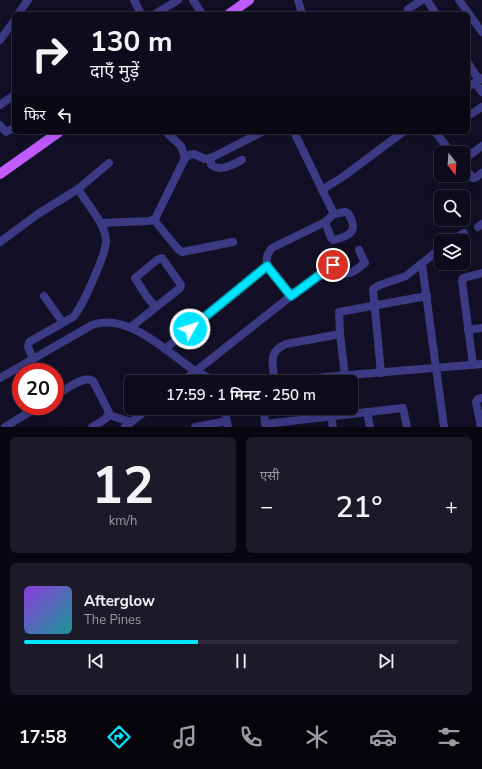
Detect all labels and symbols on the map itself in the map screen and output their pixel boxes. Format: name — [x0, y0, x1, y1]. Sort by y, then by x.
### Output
north arrow — [434, 146, 470, 182]
pin — [316, 248, 350, 282]
position arrow — [169, 308, 211, 350]
speed limit sign: 20 — [12, 363, 64, 415]

